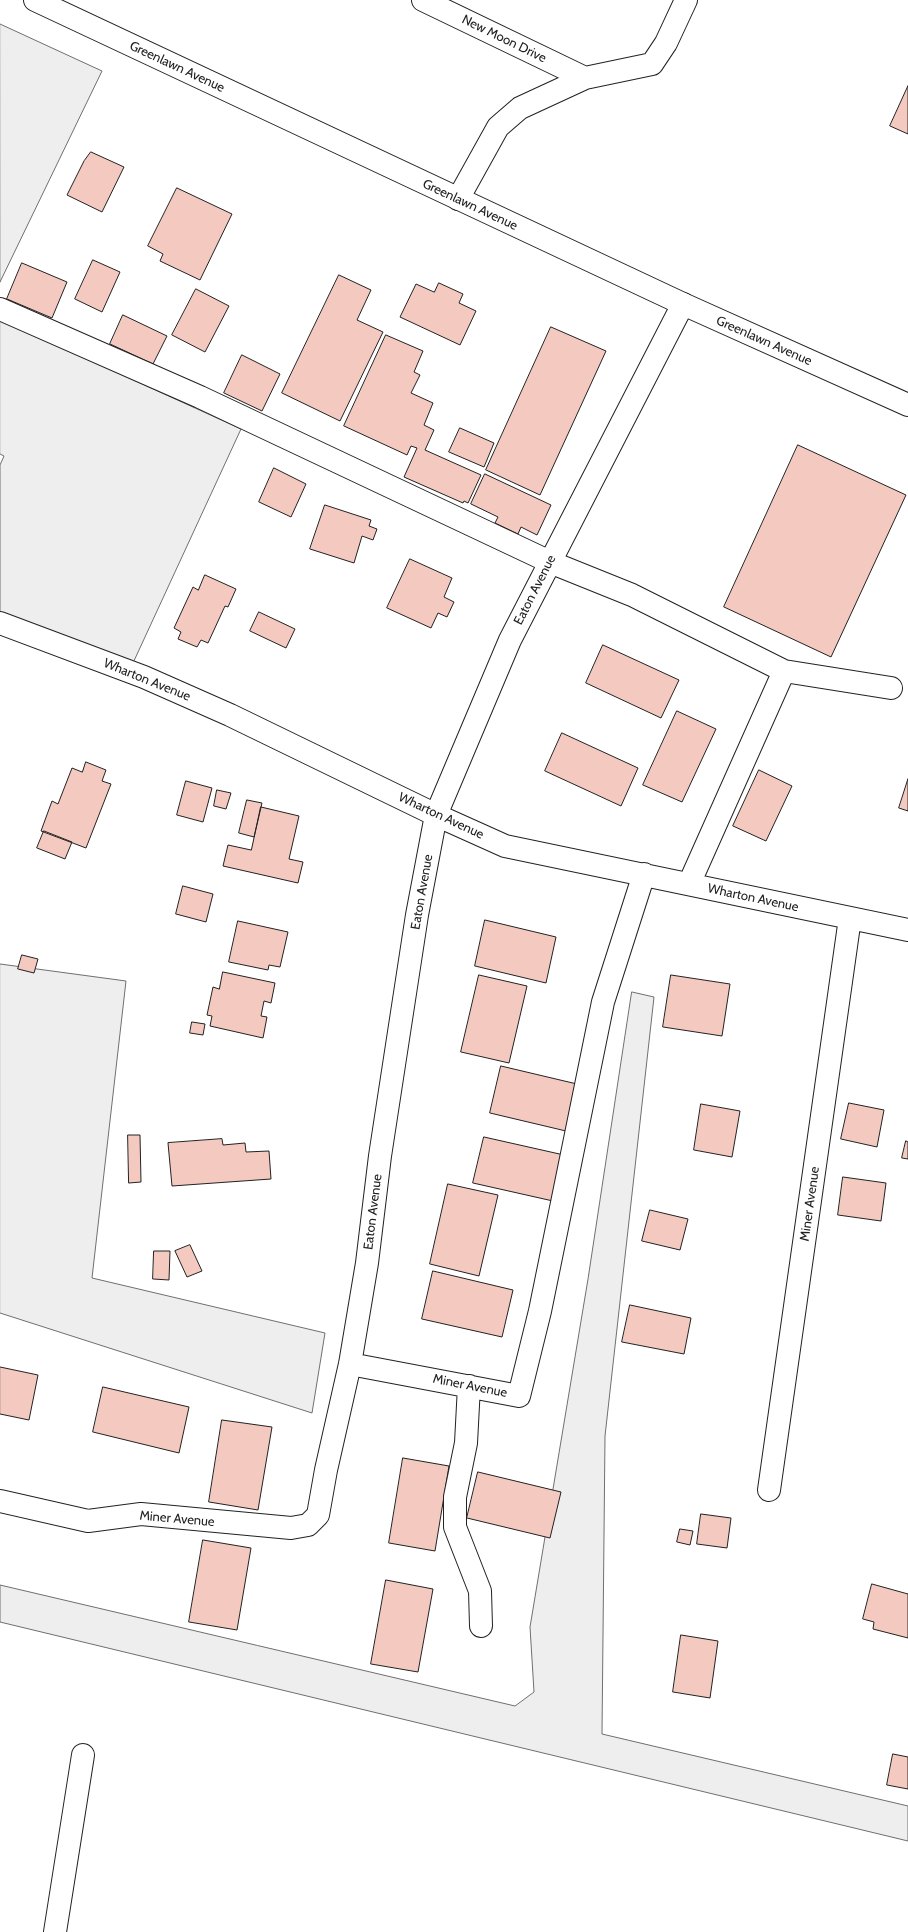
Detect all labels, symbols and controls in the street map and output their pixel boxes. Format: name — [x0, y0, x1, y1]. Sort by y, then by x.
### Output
street label: New Moon Drive — [459, 12, 549, 66]
street label: Greenlawn Avenue — [127, 38, 227, 96]
street label: Greenlawn Avenue — [420, 176, 520, 234]
street label: Greenlawn Avenue — [714, 313, 814, 369]
street label: Eaton Avenue — [511, 553, 559, 627]
street label: Wharton Avenue — [101, 655, 193, 705]
street label: Wharton Avenue — [396, 789, 486, 843]
street label: Eaton Avenue — [408, 853, 436, 931]
street label: Wharton Avenue — [706, 881, 800, 915]
street label: Miner Avenue — [797, 1166, 823, 1242]
street label: Eaton Avenue — [361, 1173, 385, 1251]
street label: Miner Avenue — [432, 1371, 508, 1401]
street label: Miner Avenue — [139, 1508, 215, 1530]

